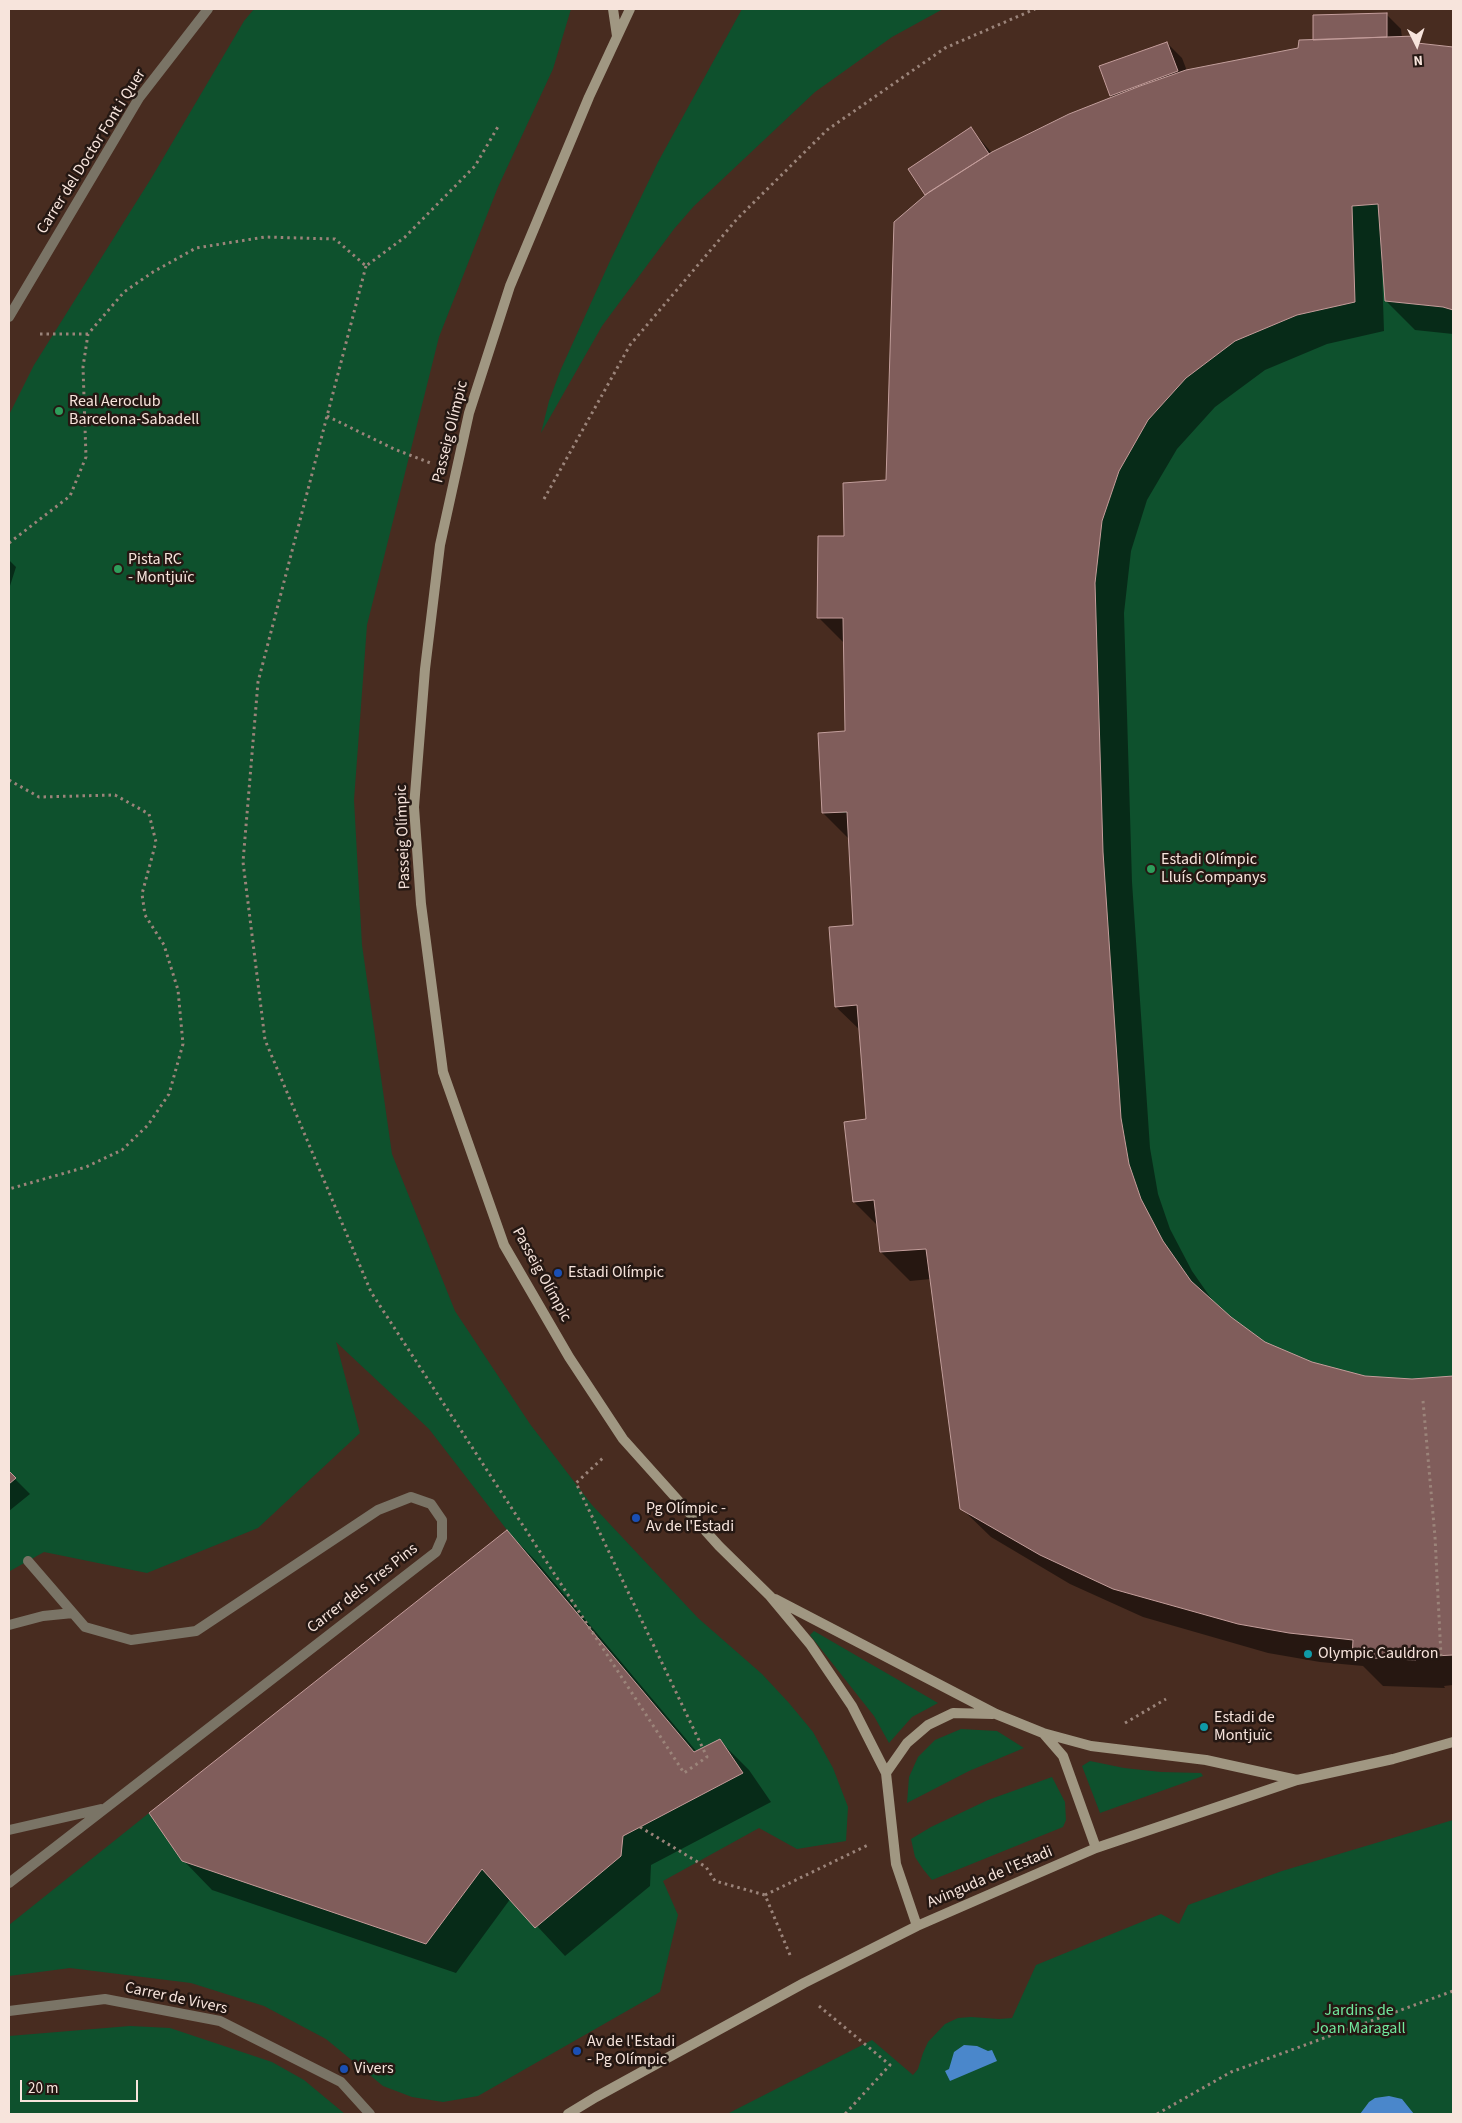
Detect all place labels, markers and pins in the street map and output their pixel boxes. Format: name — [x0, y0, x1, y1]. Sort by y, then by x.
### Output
place label: Real Aeroclub Barcelona-Sabadell — [69, 392, 199, 430]
marker: Real Aeroclub Barcelona-Sabadell — [53, 405, 65, 417]
place label: Pista RC - Montjuïc — [128, 550, 195, 588]
marker: Pista RC - Montjuïc — [112, 563, 124, 575]
place label: Estadi Olímpic Lluís Companys — [1161, 850, 1266, 888]
marker: Estadi Olímpic Lluís Companys — [1145, 863, 1157, 875]
place label: Estadi Olímpic — [568, 1263, 664, 1283]
marker: Estadi Olímpic — [552, 1267, 564, 1279]
place label: Pg Olímpic - Av de l'Estadi — [646, 1499, 734, 1537]
marker: Pg Olímpic - Av de l'Estadi — [630, 1512, 642, 1524]
place label: Olympic Cauldron — [1318, 1644, 1438, 1664]
marker: Olympic Cauldron — [1302, 1648, 1314, 1660]
place label: Estadi de Montjuïc — [1214, 1708, 1275, 1746]
marker: Estadi de Montjuïc — [1198, 1721, 1210, 1733]
place label: Av de l'Estadi - Pg Olímpic — [587, 2032, 675, 2070]
marker: Av de l'Estadi - Pg Olímpic — [571, 2045, 583, 2057]
place label: Vivers — [354, 2059, 394, 2079]
marker: Vivers — [338, 2063, 350, 2075]

